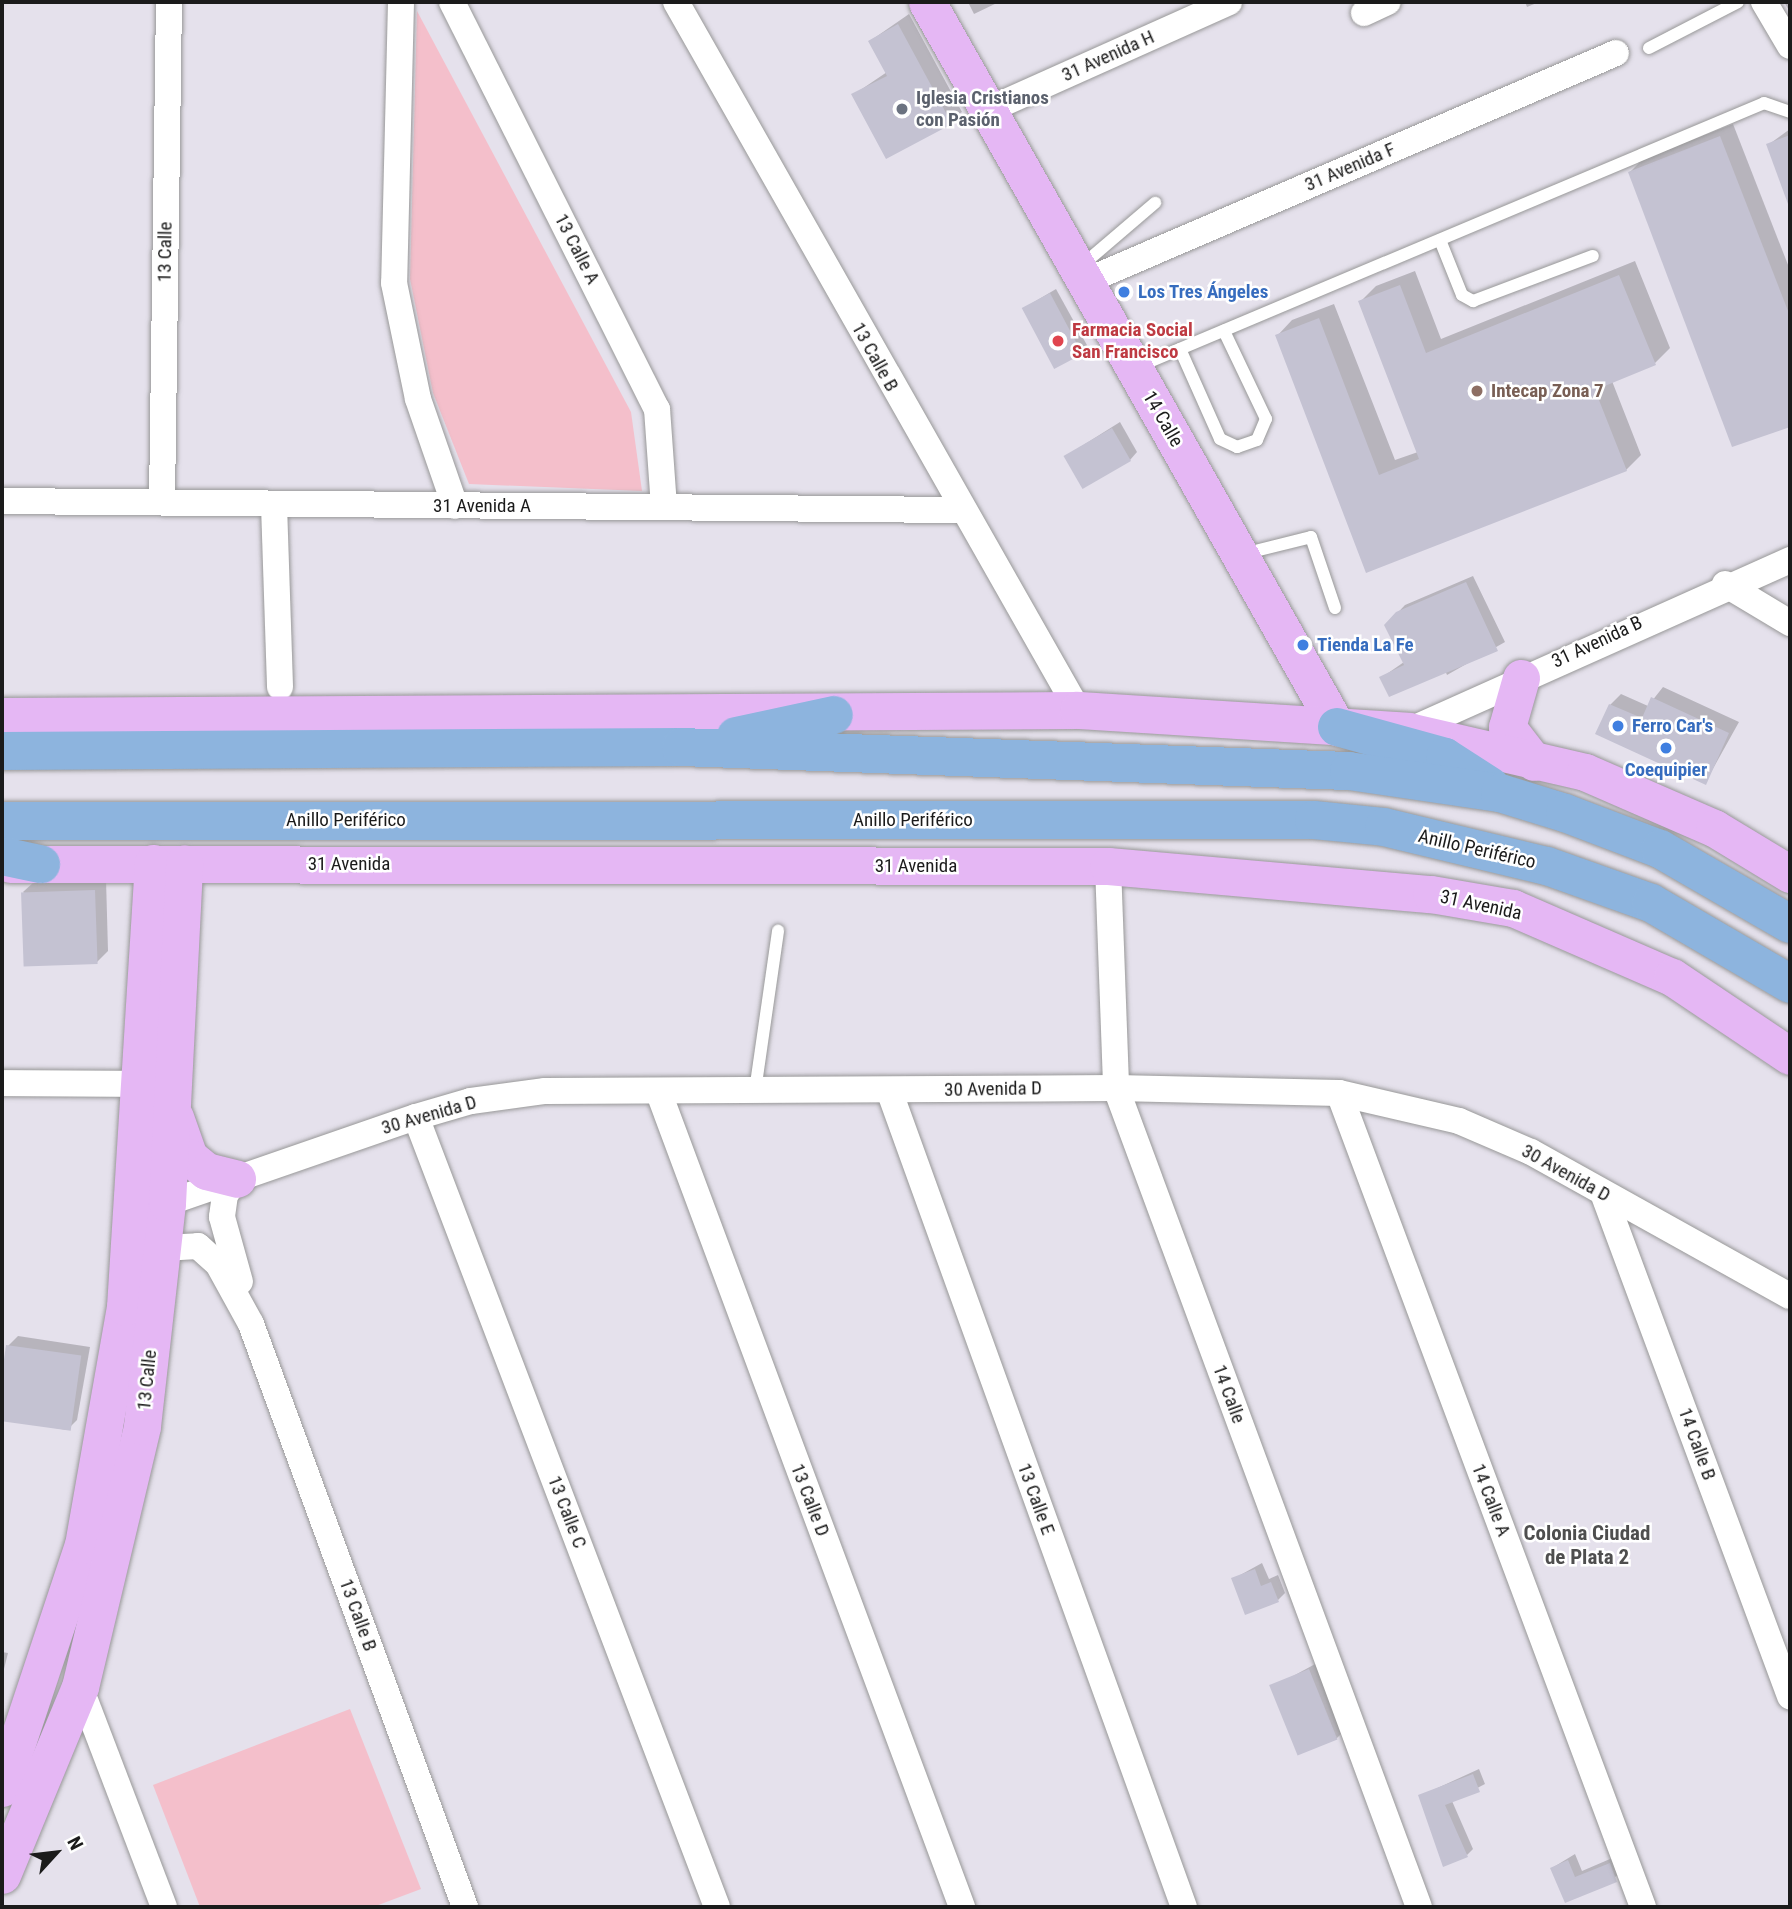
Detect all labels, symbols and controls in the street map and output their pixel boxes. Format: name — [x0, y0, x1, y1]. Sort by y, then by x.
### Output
street label: 31 Avenida H — [1058, 26, 1158, 86]
place label: Iglesia Cristianos con Pasión — [916, 87, 1049, 131]
marker: Iglesia Cristianos con Pasión — [894, 101, 910, 117]
street label: 31 Avenida F — [1301, 138, 1399, 196]
street label: 13 Calle A — [550, 210, 604, 288]
street label: 13 Calle — [153, 221, 177, 283]
place label: Los Tres Ángeles — [1138, 281, 1269, 303]
marker: Los Tres Ángeles — [1116, 284, 1132, 300]
street label: 13 Calle B — [847, 319, 903, 395]
place label: Farmacia Social San Francisco — [1072, 319, 1193, 363]
marker: Farmacia Social San Francisco — [1050, 333, 1066, 349]
place label: Intecap Zona 7 — [1491, 380, 1603, 402]
marker: Intecap Zona 7 — [1469, 383, 1485, 399]
street label: 14 Calle — [1138, 387, 1188, 451]
street label: 31 Avenida A — [433, 495, 531, 517]
street label: 31 Avenida B — [1548, 611, 1646, 673]
place label: Tienda La Fe — [1317, 634, 1414, 656]
marker: Tienda La Fe — [1295, 637, 1311, 653]
place label: Ferro Car's — [1632, 715, 1713, 737]
marker: Ferro Car's — [1610, 718, 1626, 734]
marker: Coequipier — [1658, 740, 1674, 756]
place label: Coequipier — [1625, 759, 1707, 781]
street label: Anillo Periférico — [286, 809, 406, 831]
street label: Anillo Periférico — [853, 809, 973, 831]
street label: Anillo Periférico — [1416, 824, 1538, 874]
street label: 31 Avenida — [308, 853, 390, 875]
street label: 31 Avenida — [875, 855, 957, 877]
street label: 31 Avenida — [1438, 885, 1524, 925]
street label: 30 Avenida D — [944, 1077, 1042, 1101]
street label: 30 Avenida D — [379, 1091, 479, 1139]
street label: 30 Avenida D — [1518, 1139, 1614, 1207]
street label: 13 Calle — [132, 1349, 162, 1411]
street label: 14 Calle — [1208, 1362, 1250, 1426]
street label: 14 Calle B — [1673, 1405, 1721, 1483]
street label: 13 Calle E — [1013, 1460, 1059, 1538]
street label: 14 Calle A — [1467, 1460, 1515, 1540]
street label: 13 Calle D — [786, 1461, 834, 1539]
street label: 13 Calle C — [543, 1473, 591, 1551]
district label: Colonia Ciudad de Plata 2 — [1524, 1520, 1650, 1570]
street label: 13 Calle B — [334, 1576, 382, 1654]
north arrow — [21, 1818, 91, 1888]
text: N — [62, 1833, 88, 1854]

